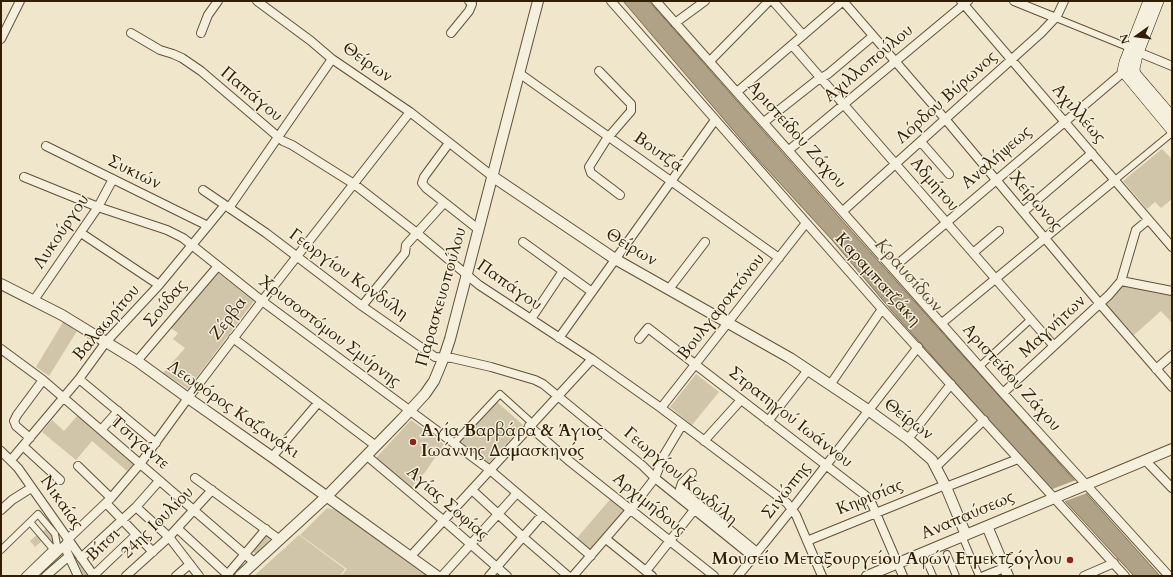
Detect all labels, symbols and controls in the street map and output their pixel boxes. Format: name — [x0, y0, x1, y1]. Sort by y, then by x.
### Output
north arrow — [1117, 16, 1157, 56]
street label: Αχιλλοπούλου — [820, 21, 918, 107]
text: N — [1116, 33, 1133, 45]
street label: Θείρων — [338, 38, 396, 88]
street label: Λόρδου Βύρωνος — [892, 47, 1002, 149]
street label: Παπάγου — [216, 63, 286, 127]
street label: Αριστείδου Ζάχου — [742, 77, 850, 193]
street label: Αχιλλέως — [1047, 80, 1109, 148]
street label: Αναλήψεως — [958, 122, 1036, 194]
street label: Βουτζά — [629, 128, 687, 178]
street label: Συκιών — [104, 151, 164, 195]
street label: Αδμήτου — [905, 154, 963, 216]
street label: Χείρωνος — [1004, 168, 1066, 236]
street label: Λυκούργου — [30, 191, 94, 273]
street label: Γεωργίου Κονδύλη — [285, 225, 411, 325]
street label: Παρασκευοπούλου — [412, 225, 472, 369]
street label: Θείρων — [602, 225, 660, 271]
street label: Καραμπατζάκη — [830, 229, 924, 331]
water label: Κραυσίδων — [869, 235, 947, 317]
street label: Βουλγαροκτόνου — [674, 250, 770, 364]
street label: Παπάγου — [472, 256, 546, 316]
street label: Χρυσοστόμου Σμύρνης — [254, 272, 404, 392]
street label: Σούδας — [140, 276, 192, 332]
street label: Βαλαωρίτου — [69, 281, 145, 365]
street label: Μαγνήτων — [1016, 291, 1090, 363]
street label: Ζέρβα — [206, 294, 252, 344]
street label: Αριστείδου Ζάχου — [957, 320, 1065, 436]
street label: Λεωφόρος Καζανάκι — [163, 357, 303, 463]
street label: Στρατηγού Ιωάννου — [724, 363, 856, 473]
street label: Θείρων — [879, 395, 937, 445]
street label: Τσιγάντε — [105, 412, 173, 474]
place label: Αγία Βαρβάρα & Άγιος Ιωάννης Δαμασκηνός — [421, 422, 604, 462]
street label: Γεωργίου Κονδύλη — [619, 424, 741, 530]
marker: Αγία Βαρβάρα & Άγιος Ιωάννης Δαμασκηνός — [408, 437, 418, 447]
street label: Σινώπης — [758, 458, 816, 524]
street label: Αγίας Σοφίας — [402, 463, 492, 545]
street label: Αρχιμήδους — [608, 469, 690, 541]
street label: Νικαίας — [35, 472, 87, 534]
street label: Κηφισίας — [834, 475, 906, 521]
street label: 24ης Ιουλίου — [118, 483, 198, 563]
street label: Αναπαύσεως — [918, 487, 1018, 545]
street label: Βίτσι — [83, 524, 125, 566]
place label: Μουσείο Μεταξουργείου Αφών Ετμεκτζόγλου — [712, 550, 1062, 570]
marker: Μουσείο Μεταξουργείου Αφών Ετμεκτζόγλου — [1065, 555, 1075, 565]

